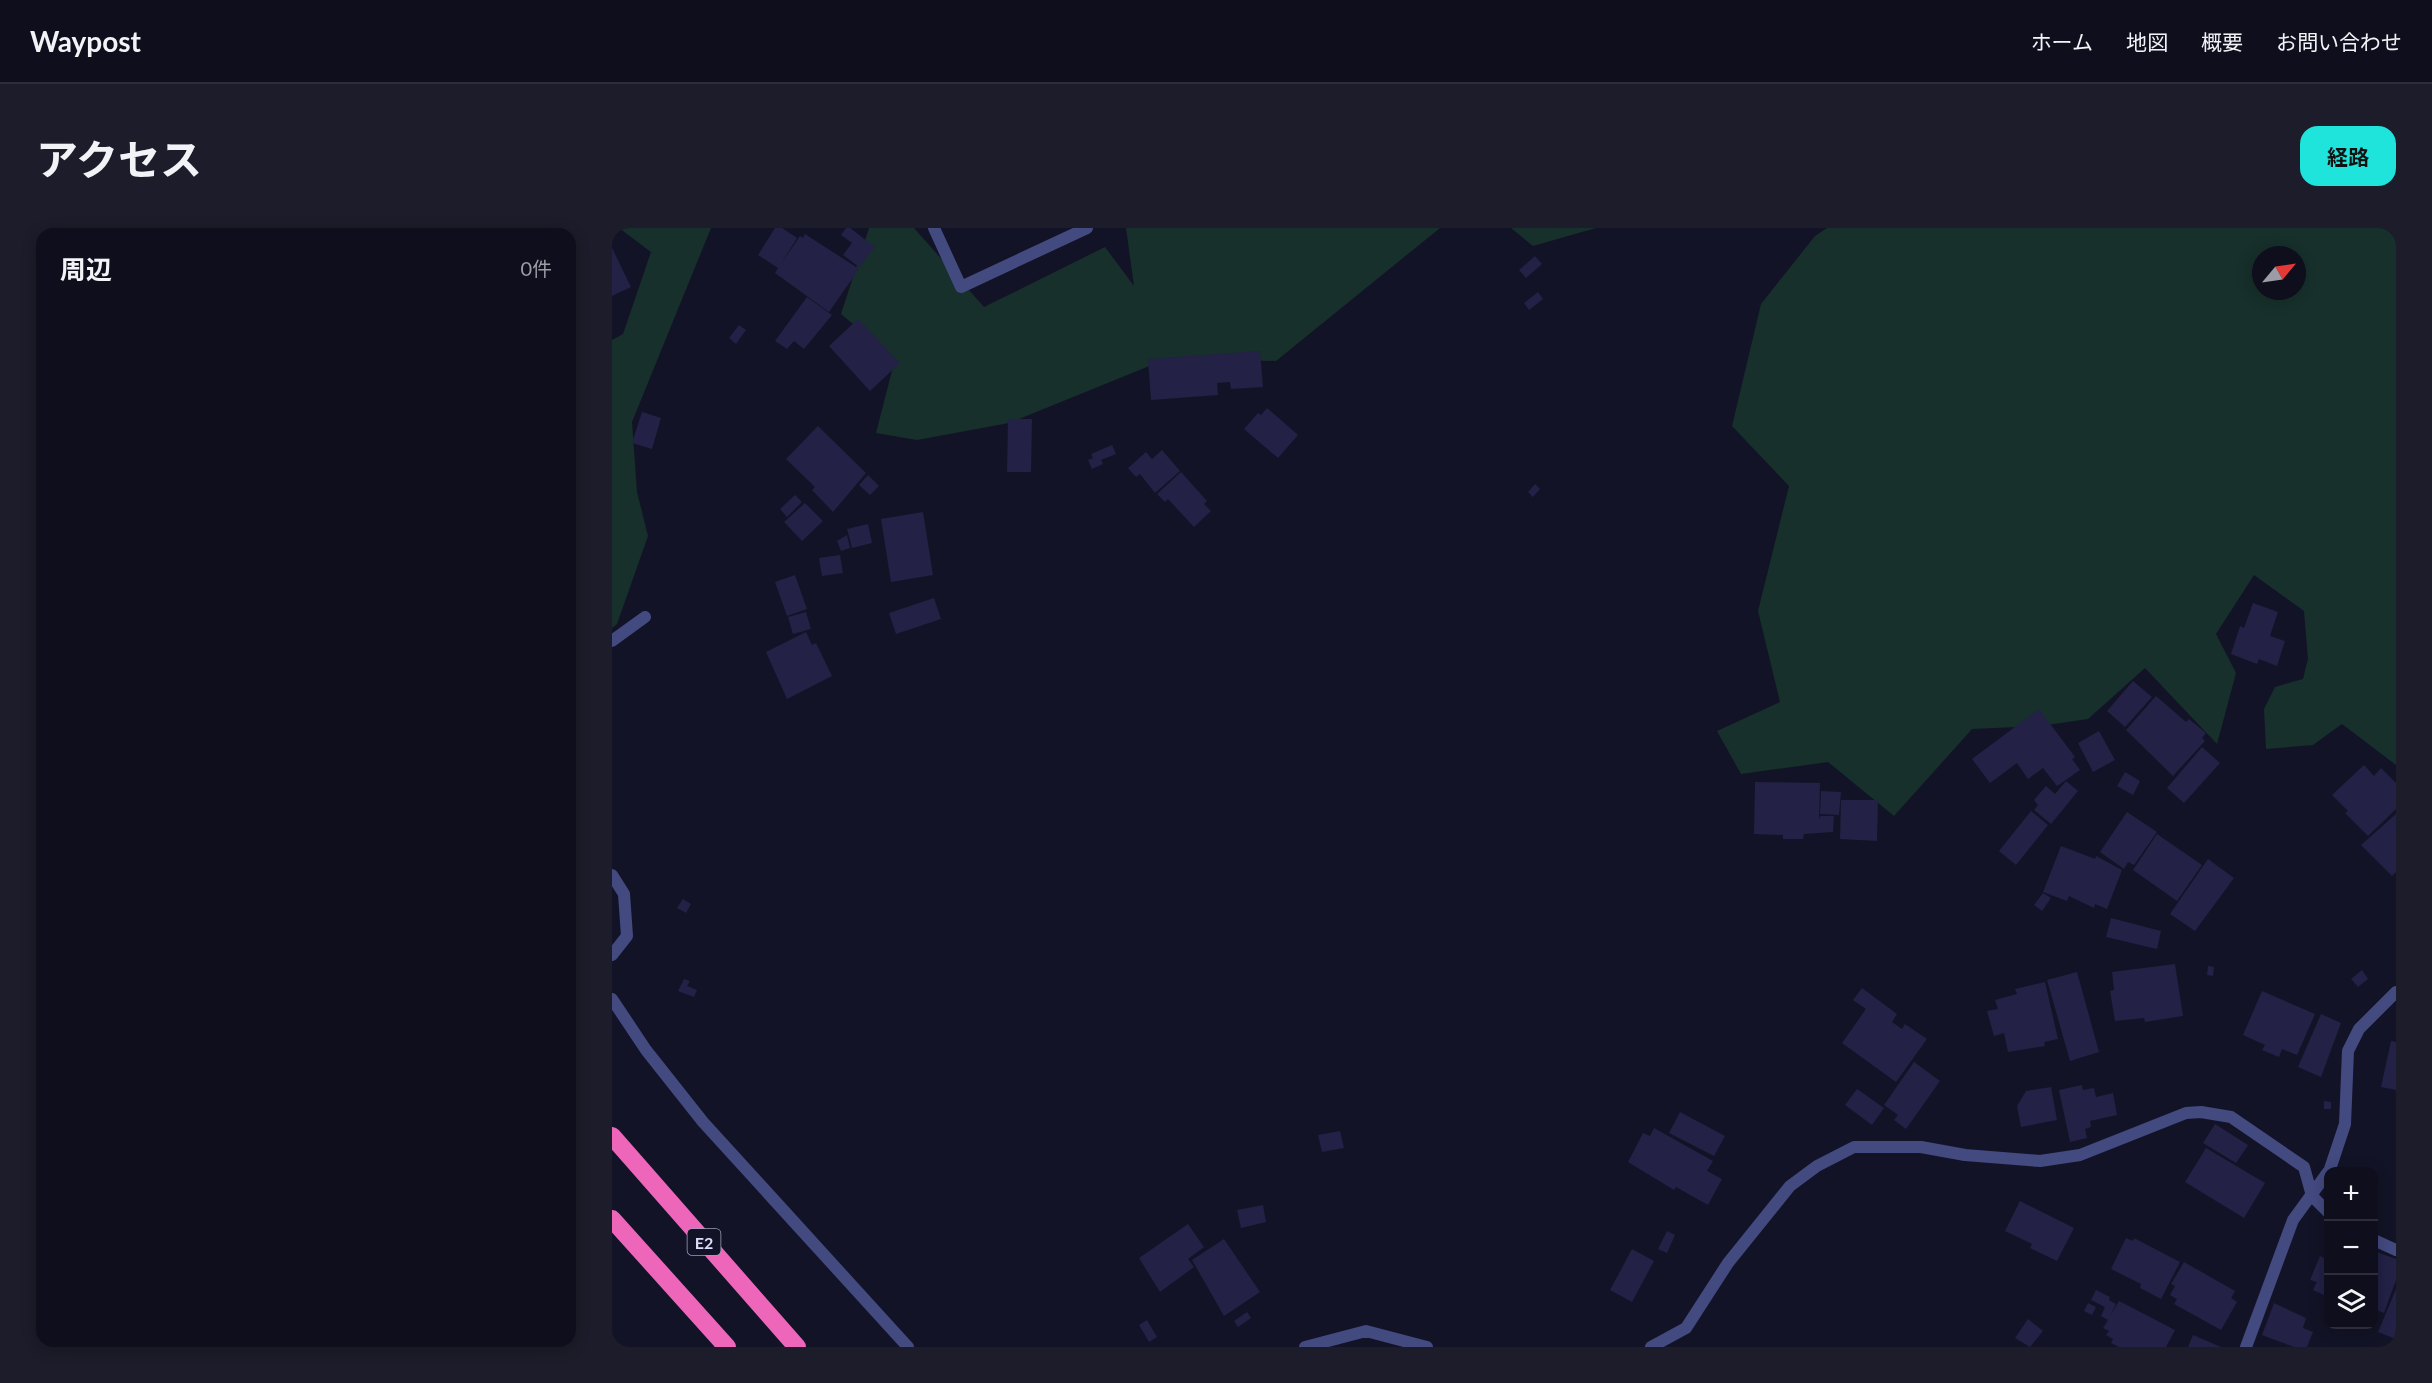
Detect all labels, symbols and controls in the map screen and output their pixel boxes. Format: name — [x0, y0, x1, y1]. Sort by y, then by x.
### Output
text: Waypost — [30, 24, 141, 58]
text: ホーム — [2031, 29, 2093, 54]
text: 地図 — [2126, 29, 2168, 54]
text: 概要 — [2201, 29, 2243, 54]
text: お問い合わせ — [2276, 29, 2402, 54]
button: 経路 — [2300, 126, 2396, 186]
text: アクセス — [36, 134, 202, 184]
north arrow — [2252, 246, 2306, 300]
text: 周辺 — [60, 253, 112, 285]
text: 0件 — [520, 256, 552, 280]
map controls — [2324, 1167, 2378, 1329]
button: + — [2324, 1167, 2378, 1221]
button: − — [2324, 1221, 2378, 1275]
road number: E2 — [688, 1229, 721, 1255]
button: layers — [2324, 1275, 2378, 1329]

